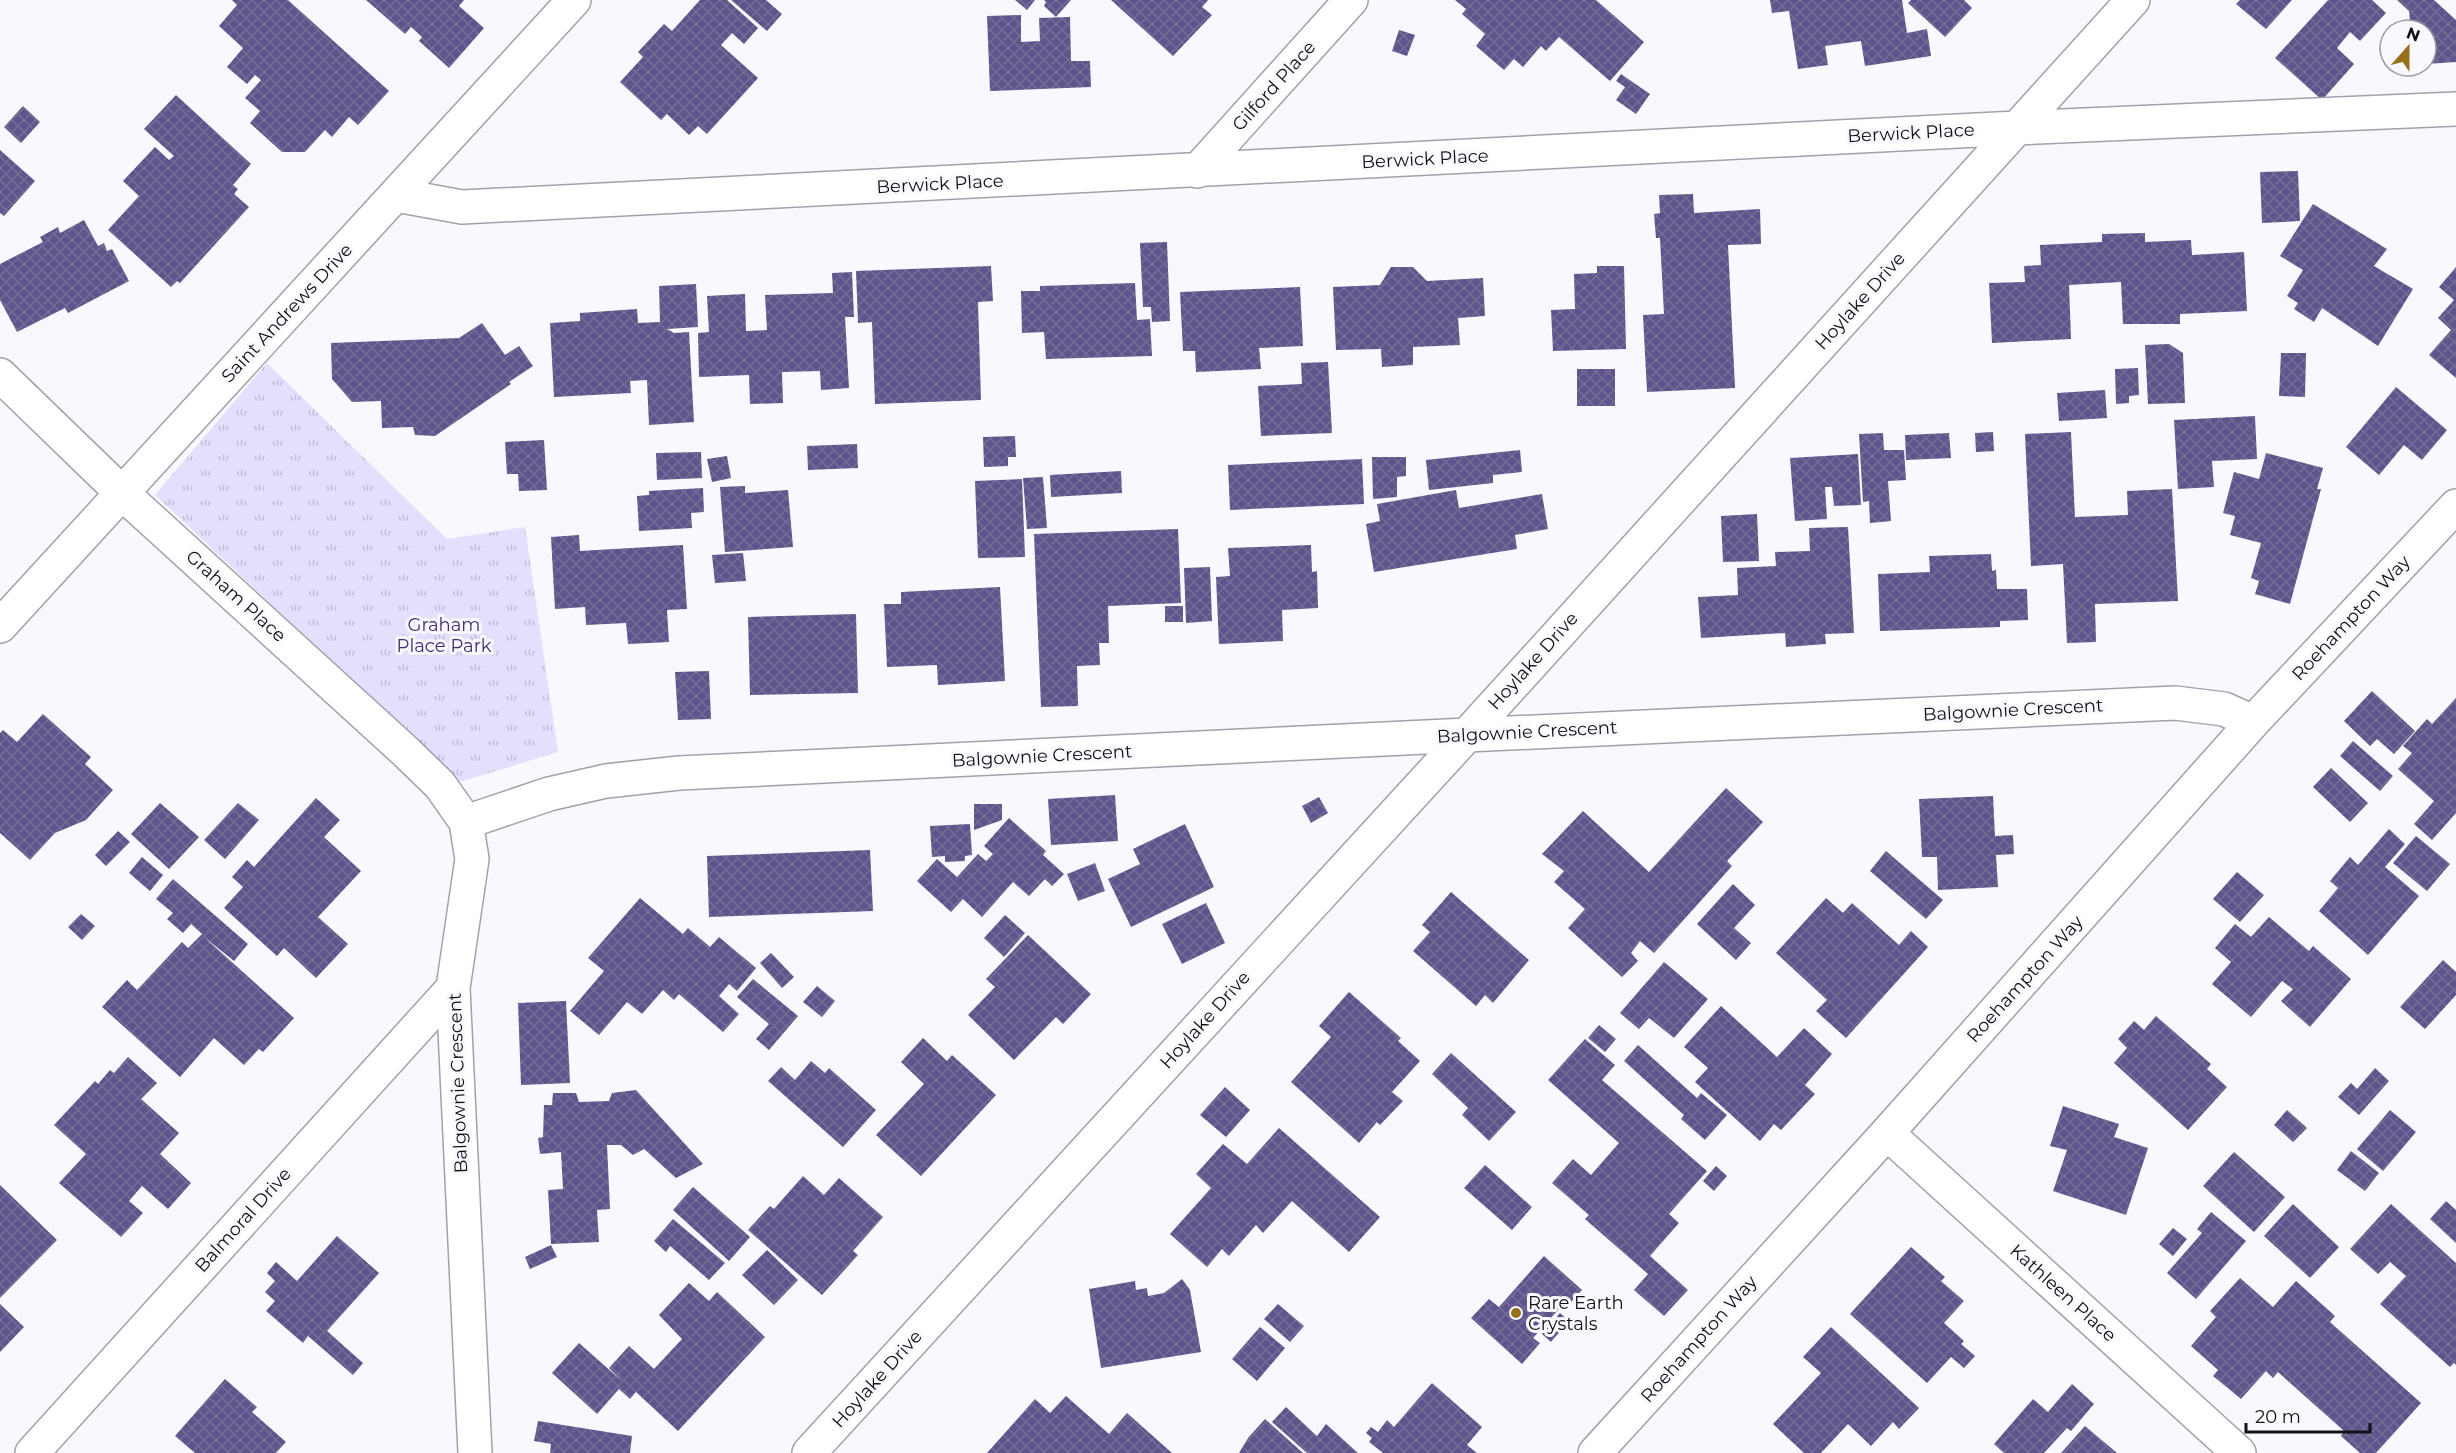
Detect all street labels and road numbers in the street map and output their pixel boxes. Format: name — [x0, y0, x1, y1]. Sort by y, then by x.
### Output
street label: Gilford Place — [1228, 36, 1320, 136]
street label: Berwick Place — [1847, 119, 1975, 147]
street label: Berwick Place — [1361, 145, 1489, 173]
street label: Berwick Place — [876, 170, 1004, 198]
street label: Saint Andrews Drive — [217, 239, 357, 387]
street label: Hoylake Drive — [1810, 247, 1910, 354]
street label: Graham Place — [182, 545, 291, 647]
street label: Roehampton Way — [2287, 551, 2415, 685]
street label: Hoylake Drive — [1483, 607, 1583, 714]
street label: Balgownie Crescent — [1922, 694, 2104, 726]
street label: Balgownie Crescent — [1436, 716, 1618, 748]
street label: Balgownie Crescent — [951, 740, 1133, 772]
street label: Roehampton Way — [1962, 911, 2088, 1047]
street label: Hoylake Drive — [1155, 966, 1255, 1073]
street label: Balgownie Crescent — [444, 992, 472, 1174]
street label: Balmoral Drive — [190, 1163, 296, 1277]
street label: Kathleen Place — [2005, 1240, 2121, 1347]
street label: Roehampton Way — [1636, 1271, 1762, 1407]
street label: Hoylake Drive — [827, 1325, 927, 1432]

